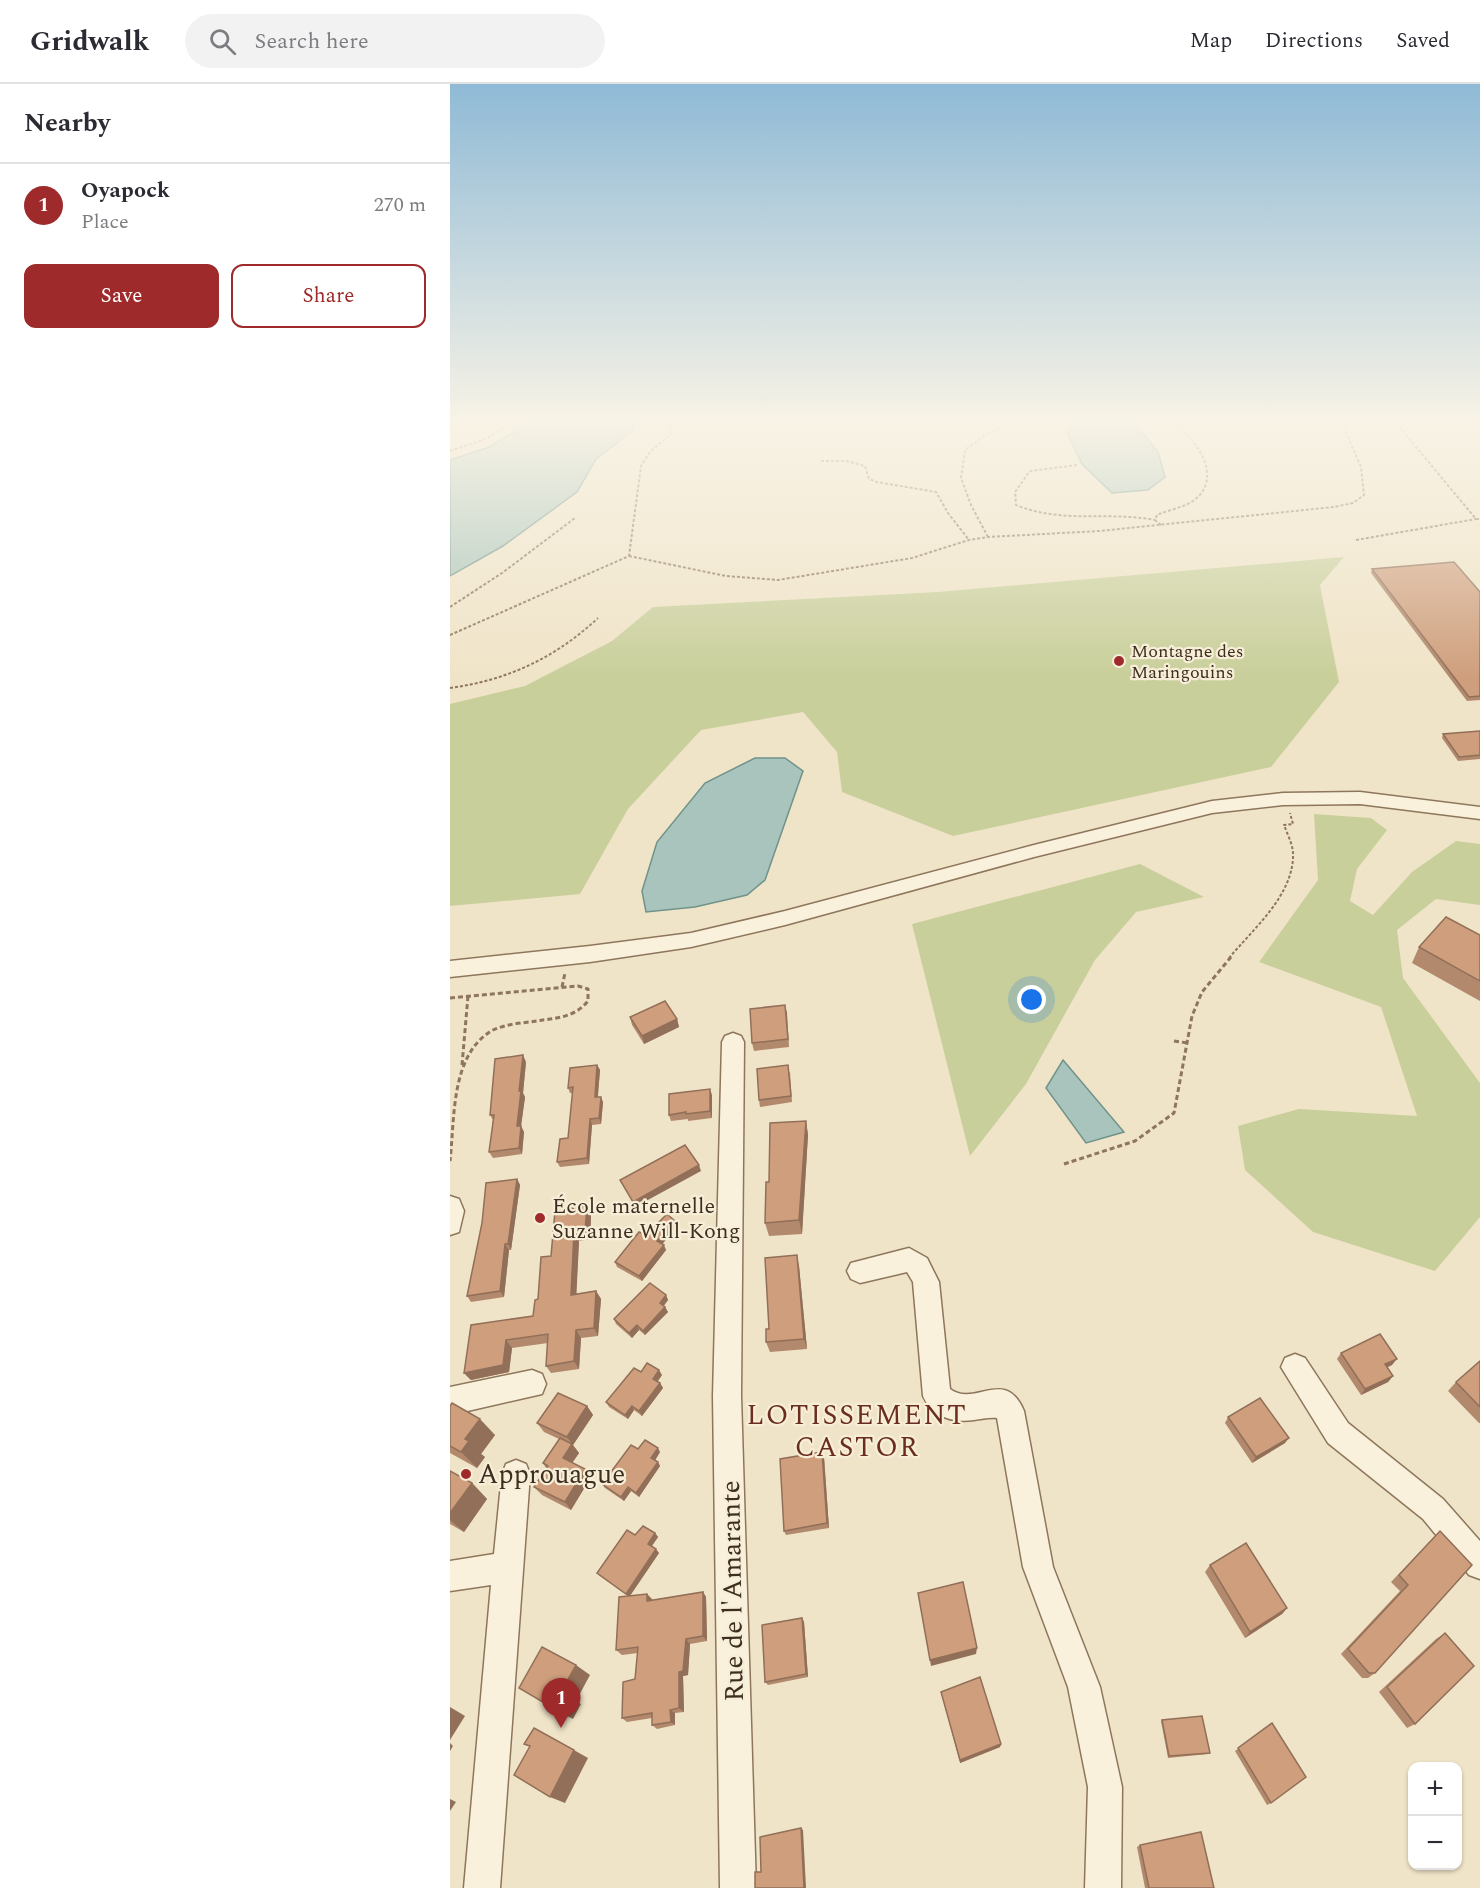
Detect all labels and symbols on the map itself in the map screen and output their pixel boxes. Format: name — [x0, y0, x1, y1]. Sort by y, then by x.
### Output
place label: Montagne des Maringouins — [1131, 638, 1243, 686]
marker: Montagne des Maringouins — [1112, 654, 1126, 668]
your location — [1017, 985, 1046, 1014]
place label: École maternelle Suzanne Will-Kong — [552, 1190, 741, 1248]
marker: École maternelle Suzanne Will-Kong — [533, 1211, 547, 1225]
district label: LOTISSEMENT CASTOR — [747, 1394, 967, 1469]
place label: Approuague — [478, 1454, 625, 1496]
marker: Approuague — [459, 1467, 473, 1481]
street label: Rue de l'Amarante — [710, 1480, 756, 1702]
pin: 1 — [542, 1678, 580, 1728]

